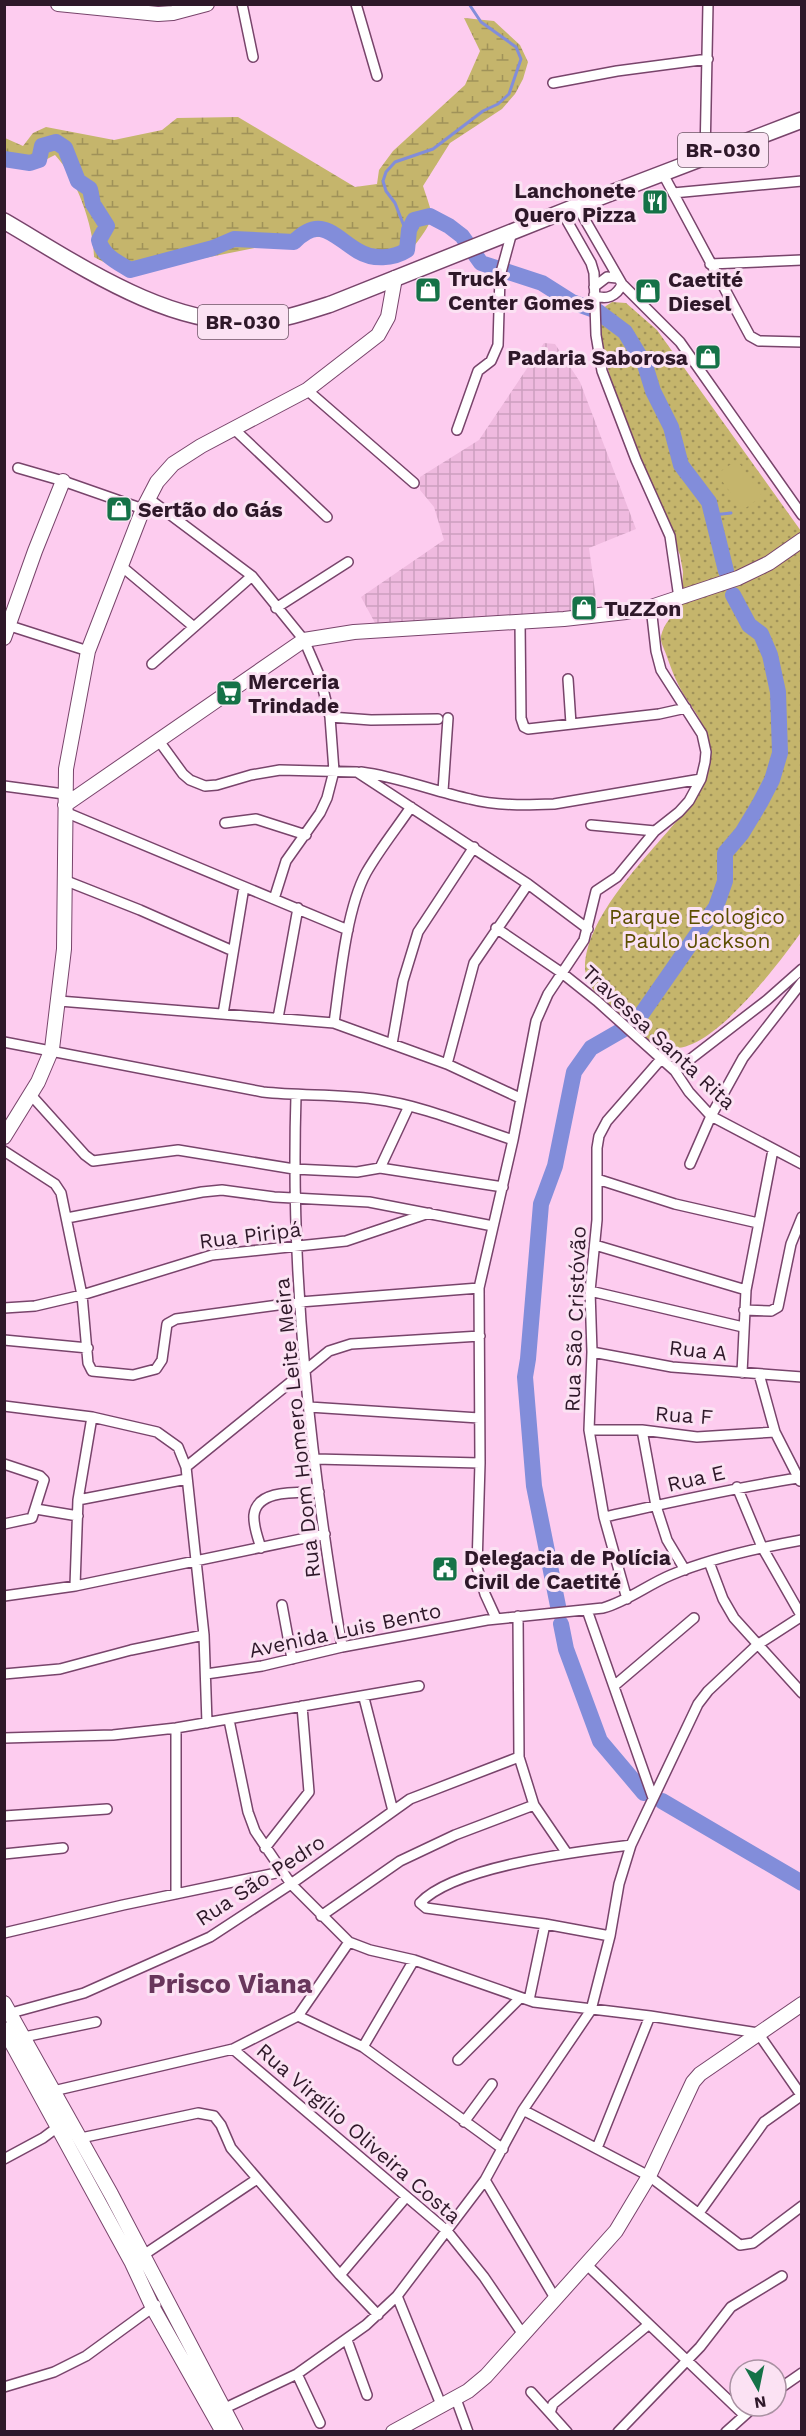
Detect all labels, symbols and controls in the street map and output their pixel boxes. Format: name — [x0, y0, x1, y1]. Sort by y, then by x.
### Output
road number: BR-030 — [678, 133, 768, 167]
place label: Lanchonete Quero Pizza — [514, 178, 637, 227]
restaurant icon: Lanchonete Quero Pizza — [640, 187, 670, 217]
place label: Truck Center Gomes — [448, 266, 594, 315]
place label: Caetité Diesel — [668, 267, 743, 316]
shop icon: Truck Center Gomes — [413, 275, 443, 305]
shop icon: Caetité Diesel — [633, 276, 663, 306]
road number: BR-030 — [198, 305, 288, 339]
shop icon: Padaria Saborosa — [693, 342, 723, 372]
place label: Padaria Saborosa — [507, 345, 689, 370]
shop icon: Sertão do Gás — [104, 494, 134, 524]
place label: Sertão do Gás — [138, 497, 283, 522]
shop icon: TuZZon — [569, 593, 599, 623]
place label: TuZZon — [604, 596, 681, 621]
place label: Merceria Trindade — [248, 669, 340, 718]
supermarket icon: Merceria Trindade — [214, 678, 244, 708]
park label: Parque Ecologico Paulo Jackson — [609, 904, 785, 953]
street label: Travessa Santa Rita — [577, 960, 741, 1115]
street label: Rua Piripá — [197, 1216, 303, 1254]
street label: Rua São Cristóvão — [559, 1225, 591, 1413]
street label: Rua Dom Homero Leite Meira — [269, 1277, 325, 1579]
street label: Rua A — [668, 1335, 728, 1365]
street label: Rua F — [654, 1401, 714, 1429]
street label: Rua E — [665, 1459, 727, 1497]
place label: Delegacia de Polícia Civil de Caetité — [464, 1545, 672, 1594]
public building icon: Delegacia de Polícia Civil de Caetité — [430, 1554, 460, 1584]
street label: Avenida Luis Bento — [247, 1597, 443, 1663]
street label: Rua São Pedro — [191, 1829, 329, 1931]
district label: Prisco Viana — [148, 1968, 313, 2000]
street label: Rua Virgílio Oliveira Costa — [252, 2038, 466, 2229]
north arrow — [728, 2358, 788, 2418]
text: N — [753, 2392, 768, 2413]

